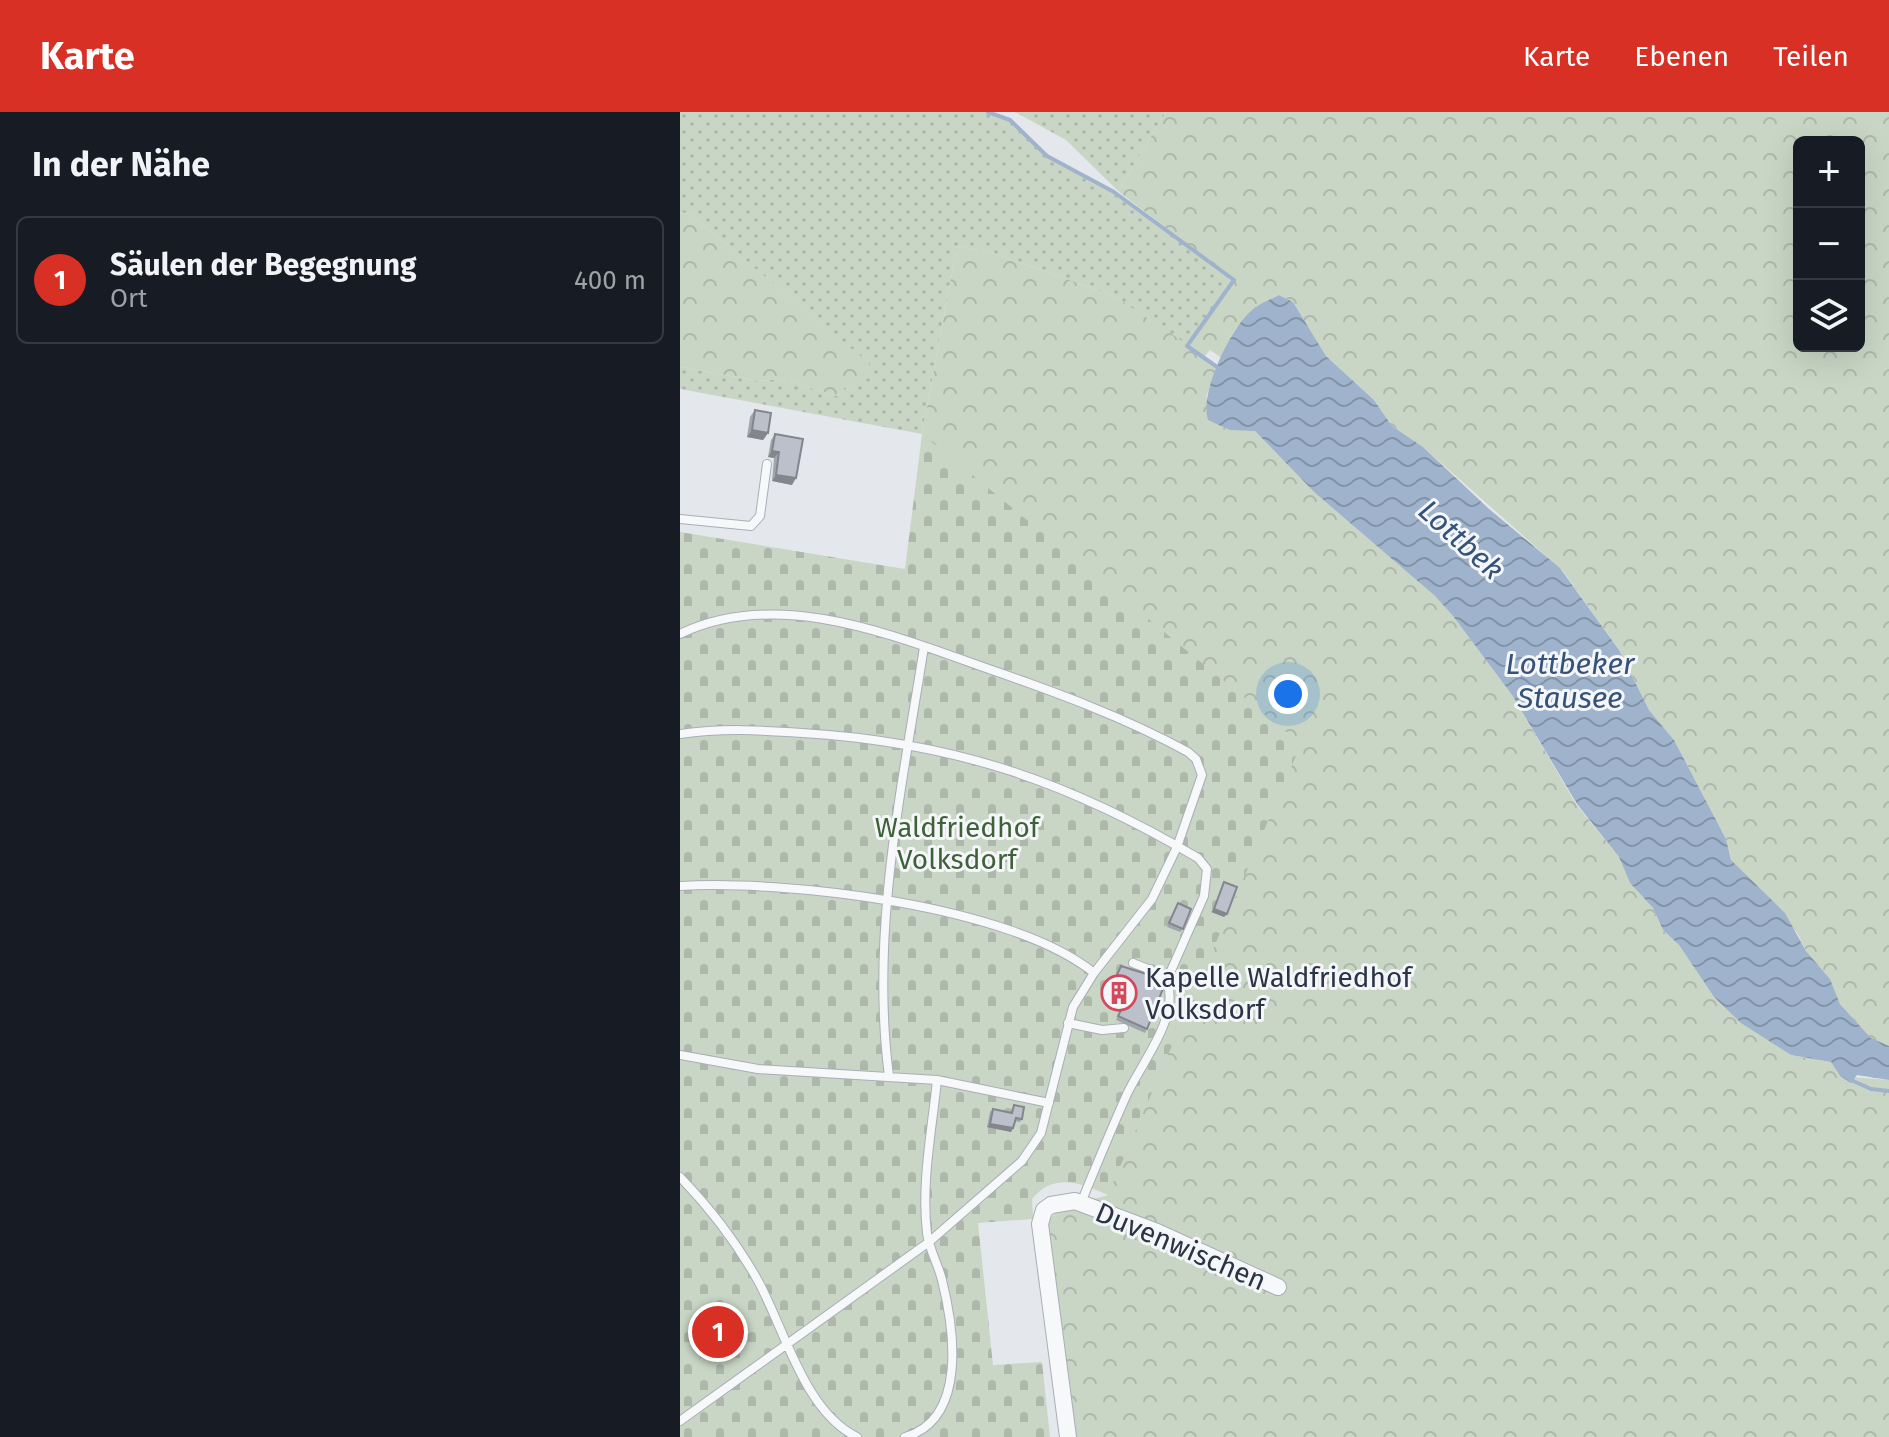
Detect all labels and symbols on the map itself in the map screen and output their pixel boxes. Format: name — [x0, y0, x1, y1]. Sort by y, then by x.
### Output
water label: Lottbek — [1411, 493, 1511, 587]
water label: Lottbeker Stausee — [1506, 646, 1636, 716]
your location — [1268, 674, 1308, 714]
park label: Waldfriedhof Volksdorf — [875, 811, 1042, 876]
place label: Kapelle Waldfriedhof Volksdorf — [1145, 961, 1414, 1026]
building icon: Kapelle Waldfriedhof Volksdorf — [1100, 974, 1138, 1012]
street label: Duvenwischen — [1091, 1196, 1271, 1297]
pin: 1 — [692, 1302, 744, 1362]

